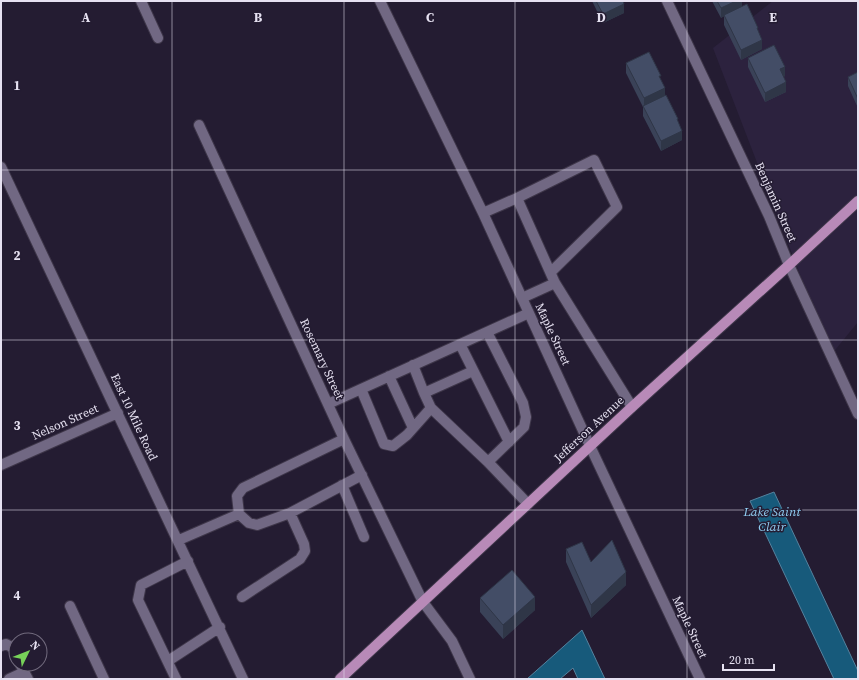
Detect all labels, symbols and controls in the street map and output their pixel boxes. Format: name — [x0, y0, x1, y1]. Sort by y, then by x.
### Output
text: A — [82, 9, 91, 26]
text: B — [254, 9, 263, 26]
text: C — [426, 9, 434, 26]
text: D — [596, 9, 606, 26]
text: E — [769, 9, 777, 26]
text: 1 — [13, 77, 21, 94]
street label: Benjamin Street — [751, 160, 801, 245]
text: 2 — [13, 247, 21, 264]
street label: Maple Street — [532, 300, 574, 368]
street label: Rosemary Street — [296, 316, 348, 402]
street label: East 10 Mile Road — [107, 371, 161, 463]
street label: Jefferson Avenue — [550, 392, 627, 466]
street label: Nelson Street — [29, 400, 101, 444]
text: 3 — [13, 417, 21, 434]
water label: Lake Saint Clair — [742, 503, 801, 535]
text: 4 — [13, 587, 21, 604]
street label: Maple Street — [669, 593, 711, 661]
north arrow — [8, 632, 48, 672]
text: N — [27, 637, 43, 654]
scale bar — [723, 646, 774, 672]
text: 20 m — [729, 652, 755, 668]

